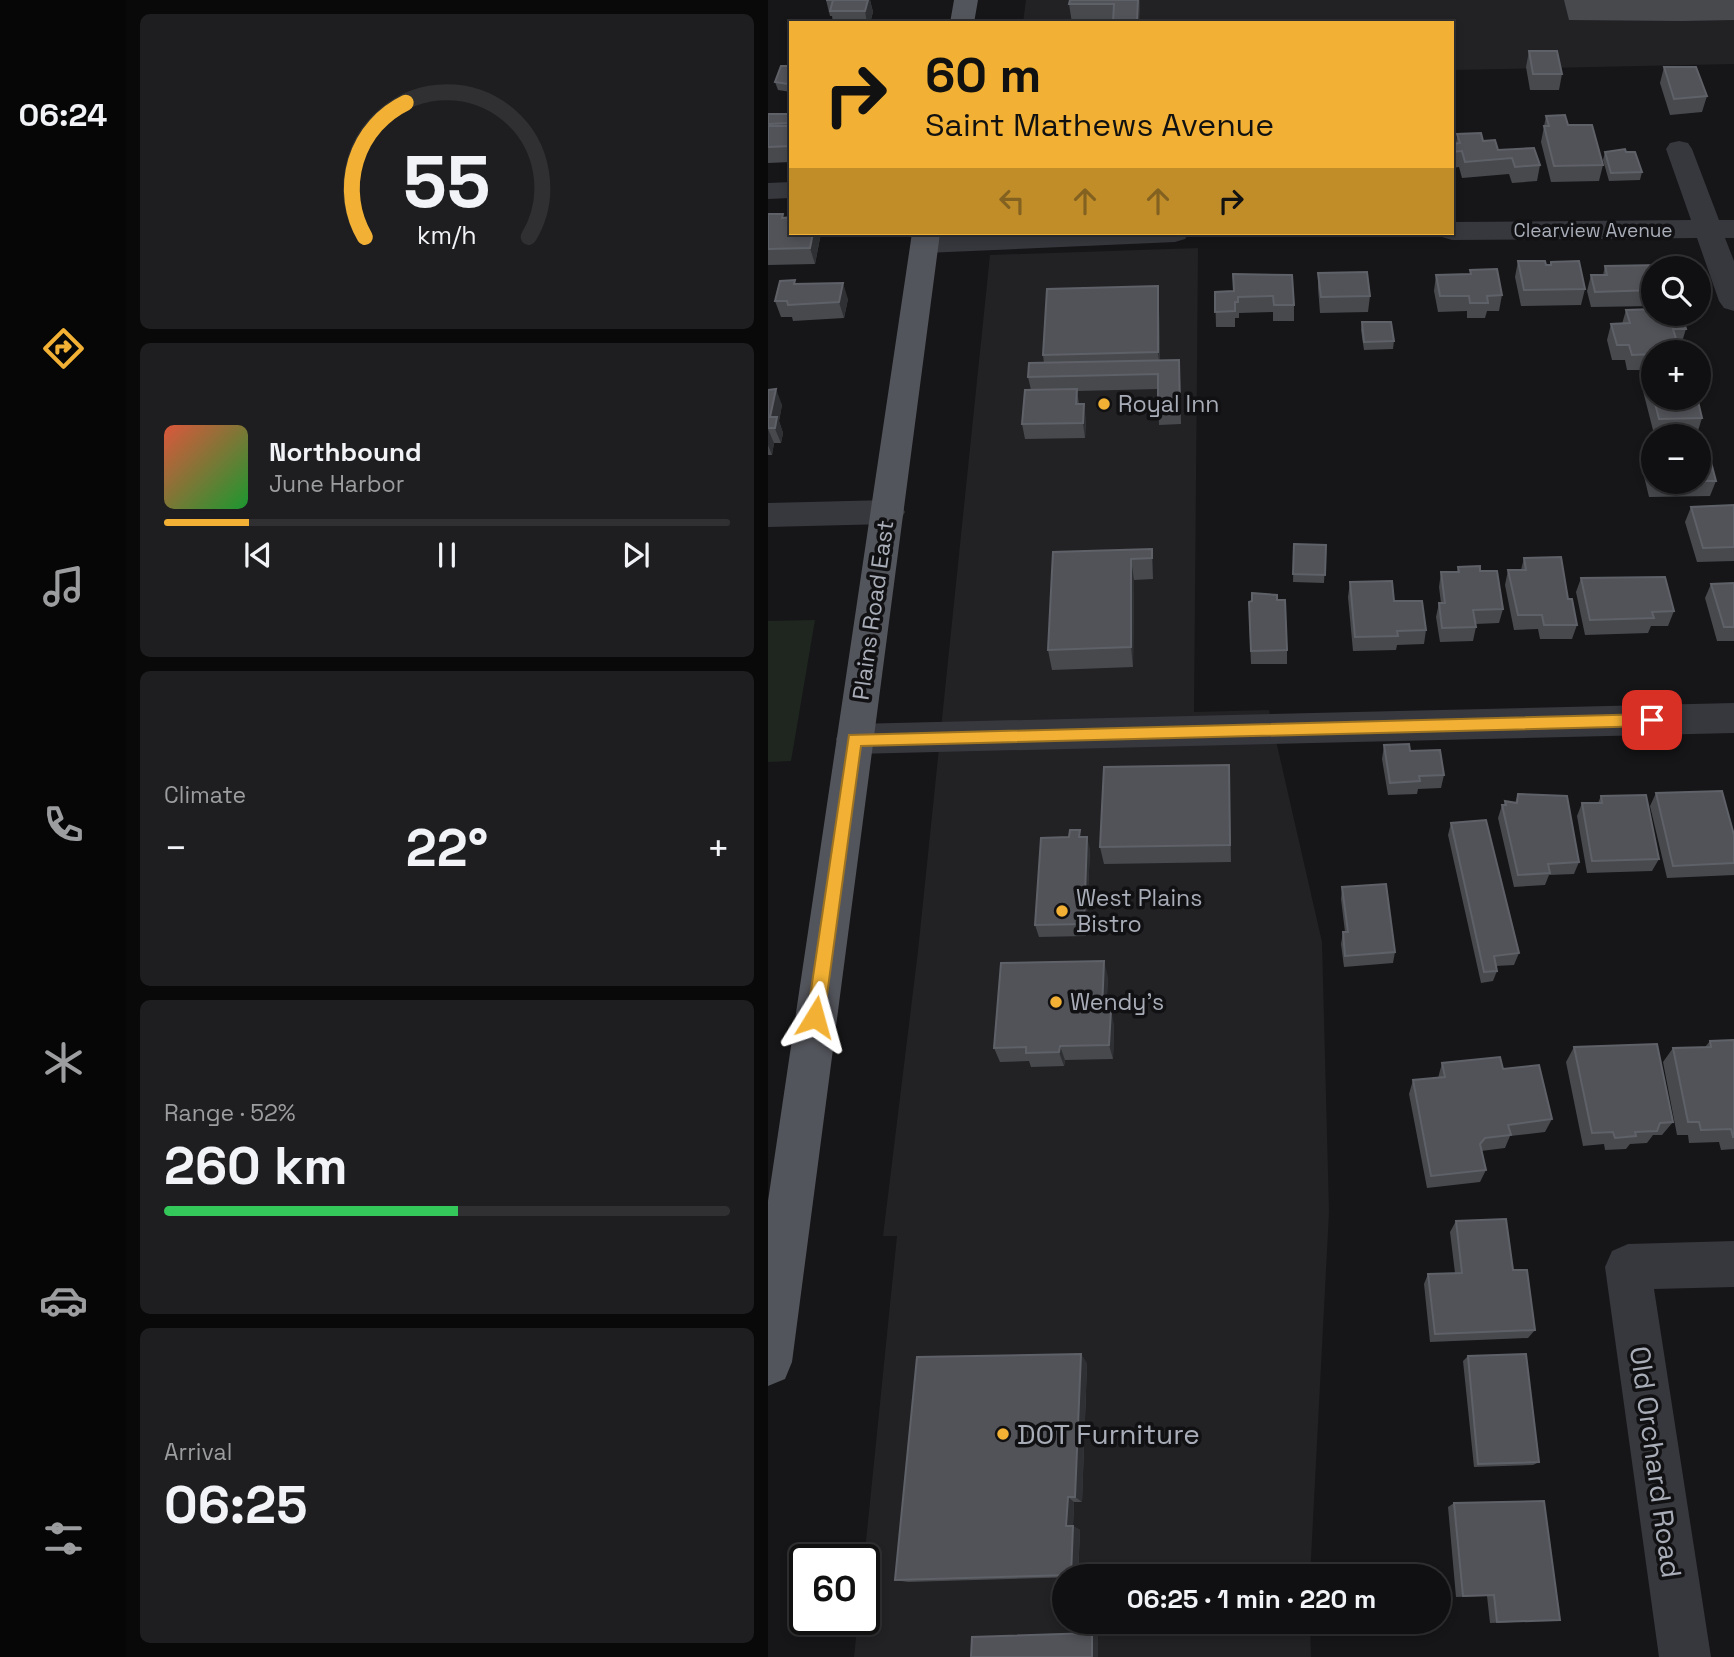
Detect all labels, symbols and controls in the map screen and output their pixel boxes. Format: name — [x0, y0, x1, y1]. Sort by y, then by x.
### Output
text: 60 m — [925, 44, 1041, 106]
icon: right — [810, 49, 901, 140]
text: 06:24 — [19, 95, 107, 135]
text: Saint Mathews Avenue — [925, 105, 1274, 145]
text: 55 — [403, 136, 491, 229]
icon: left — [993, 182, 1031, 220]
icon: ahead — [1066, 182, 1104, 220]
icon: ahead — [1139, 182, 1177, 220]
icon: right — [1212, 182, 1250, 220]
street label: Clearview Avenue — [1513, 218, 1673, 243]
text: km/h — [417, 219, 477, 251]
map controls — [1641, 256, 1711, 494]
button: search — [1641, 256, 1711, 326]
icon: directions — [39, 324, 88, 373]
button: + — [1641, 340, 1711, 410]
place label: Royal Inn — [1118, 389, 1219, 419]
marker: Royal Inn — [1096, 396, 1112, 412]
button: − — [1641, 424, 1711, 494]
text: Northbound — [269, 435, 422, 469]
text: June Harbor — [269, 469, 404, 499]
street label: Plains Road East — [846, 518, 900, 702]
icon: previous — [239, 536, 277, 574]
icon: pause — [428, 536, 466, 574]
icon: next — [617, 536, 655, 574]
icon: music — [39, 562, 88, 611]
pin — [1622, 690, 1682, 750]
icon: arrive — [1633, 701, 1671, 739]
text: Climate — [164, 780, 246, 810]
icon: phone — [39, 800, 88, 849]
text: 22° — [406, 815, 488, 881]
text: − — [164, 824, 188, 872]
text: + — [706, 824, 730, 872]
place label: West Plains Bistro — [1076, 883, 1202, 939]
marker: West Plains Bistro — [1054, 903, 1070, 919]
position arrow — [778, 980, 852, 1054]
place label: Wendy's — [1070, 987, 1164, 1017]
marker: Wendy's — [1048, 994, 1064, 1010]
icon: climate — [39, 1038, 88, 1087]
text: Range · 52% — [164, 1098, 296, 1128]
text: 260 km — [164, 1133, 348, 1199]
icon: car — [39, 1276, 88, 1325]
street label: Old Orchard Road — [1622, 1344, 1690, 1580]
place label: DOT Furniture — [1017, 1416, 1200, 1452]
marker: DOT Furniture — [995, 1426, 1011, 1442]
text: Arrival — [164, 1437, 232, 1467]
text: 06:25 — [164, 1472, 307, 1538]
icon: filters — [39, 1514, 88, 1563]
speed limit sign: 60 — [789, 1544, 880, 1635]
text: 06:25 · 1 min · 220 m — [1127, 1582, 1376, 1616]

